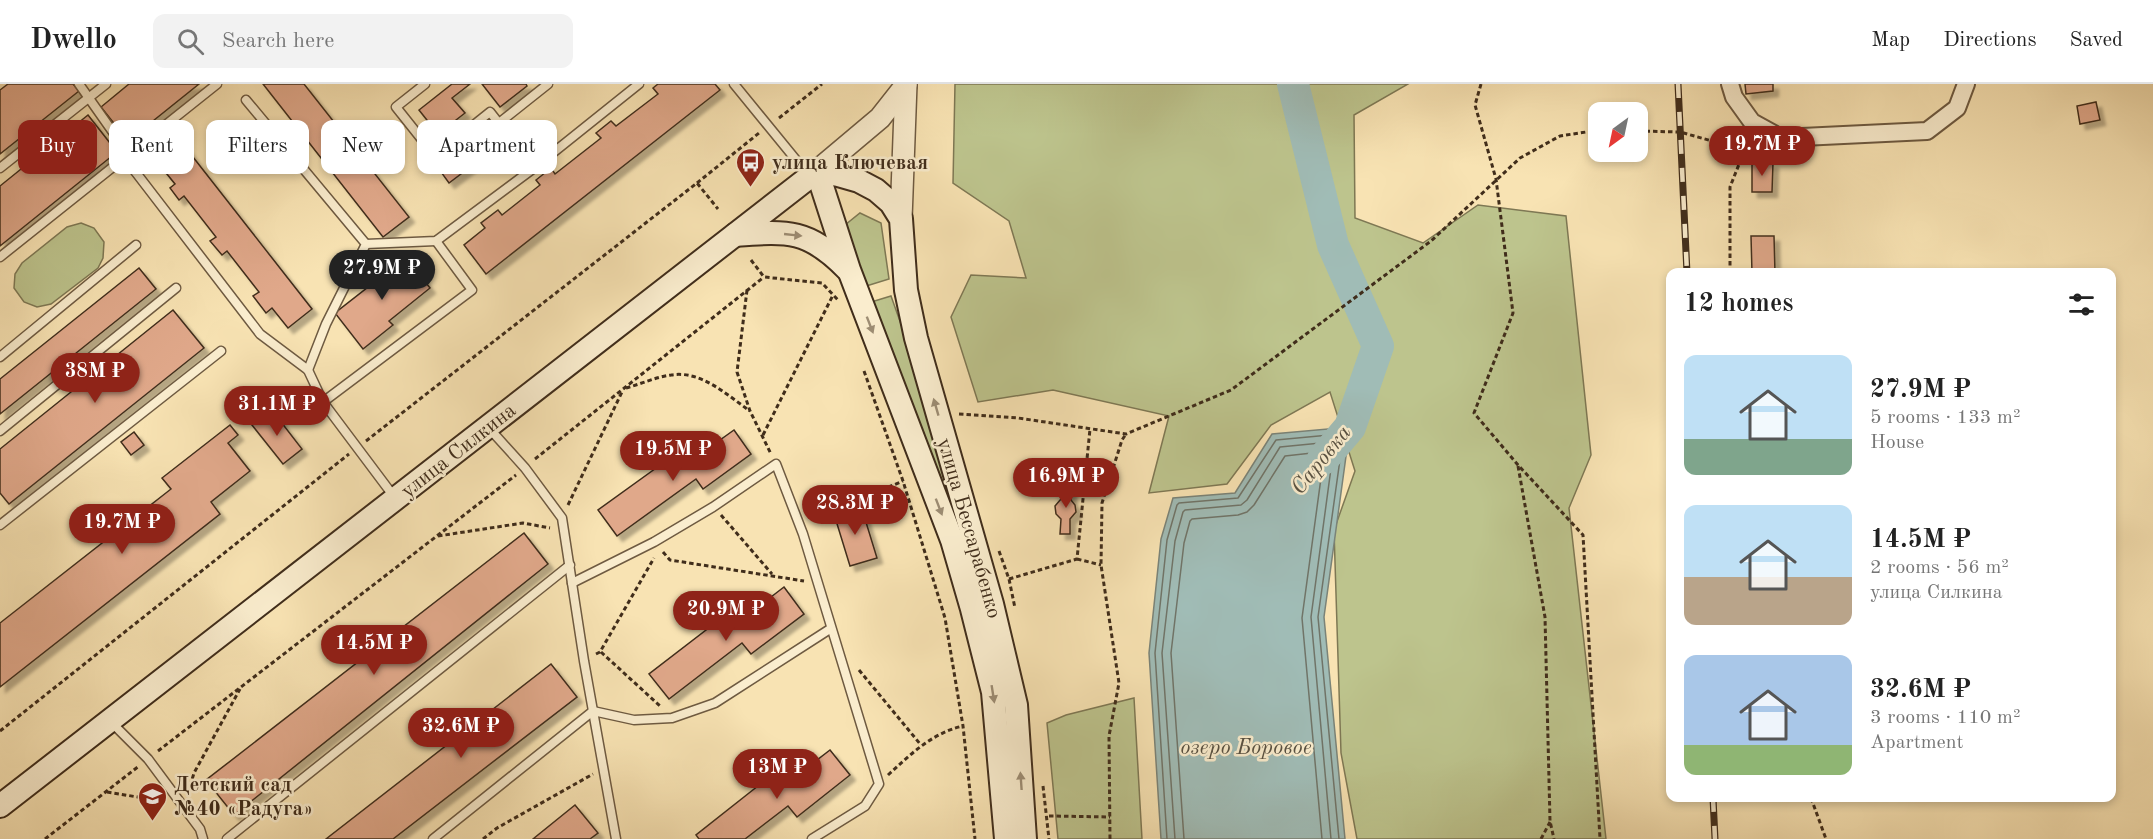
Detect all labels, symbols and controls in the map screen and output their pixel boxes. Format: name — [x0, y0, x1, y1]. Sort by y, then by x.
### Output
search box — [153, 14, 573, 68]
icon: search — [174, 25, 207, 58]
text: Dwello — [30, 27, 117, 55]
text: Search here — [222, 30, 334, 52]
text: Map — [1871, 30, 1910, 51]
text: Directions — [1943, 30, 2037, 51]
text: Saved — [2070, 30, 2123, 51]
north arrow — [1588, 102, 1648, 162]
map controls — [1588, 102, 1648, 162]
chip: Buy — [18, 120, 97, 174]
chip: Rent — [109, 120, 194, 174]
chip: Filters — [206, 120, 309, 174]
chip: New — [321, 120, 405, 174]
chip: Apartment — [417, 120, 557, 174]
pin: 19.7M ₽ — [1707, 126, 1817, 177]
text: 19.7M ₽ — [1723, 135, 1801, 155]
bus stop icon: улица Ключевая — [735, 146, 767, 188]
place label: улица Ключевая — [772, 153, 928, 174]
one-way arrow — [783, 230, 802, 240]
pin: 27.9M ₽ — [327, 250, 437, 301]
text: 27.9M ₽ — [343, 259, 421, 279]
icon: filters — [2065, 288, 2098, 321]
text: 12 homes — [1684, 291, 1793, 317]
one-way arrow — [865, 316, 875, 334]
pin: 38M ₽ — [53, 353, 137, 404]
text: 38M ₽ — [65, 362, 125, 382]
text: 27.9M ₽ — [1870, 377, 1971, 403]
icon: home — [1732, 379, 1804, 451]
pin: 31.1M ₽ — [222, 386, 332, 437]
text: 31.1M ₽ — [238, 395, 316, 415]
one-way arrow — [931, 398, 940, 416]
street label: улица Силкина — [398, 400, 520, 502]
text: 5 rooms · 133 m² — [1870, 408, 2020, 428]
water label: Саровка — [1287, 421, 1356, 499]
pin: 19.5M ₽ — [618, 431, 728, 482]
text: House — [1870, 433, 1924, 453]
street label: улица Бессарабенко — [933, 436, 1004, 621]
text: 19.5M ₽ — [634, 440, 712, 460]
pin: 16.9M ₽ — [1011, 458, 1121, 509]
text: 16.9M ₽ — [1027, 467, 1105, 487]
pin: 28.3M ₽ — [800, 485, 910, 536]
text: 28.3M ₽ — [816, 494, 894, 514]
one-way arrow — [935, 498, 944, 516]
pin: 19.7M ₽ — [67, 504, 177, 555]
text: 19.7M ₽ — [83, 513, 161, 533]
text: 14.5M ₽ — [1870, 527, 1971, 553]
icon: home — [1732, 529, 1804, 601]
text: 2 rooms · 56 m² — [1870, 558, 2009, 578]
text: улица Силкина — [1870, 583, 2003, 603]
pin: 20.9M ₽ — [671, 591, 781, 642]
text: 20.9M ₽ — [687, 600, 765, 620]
pin: 14.5M ₽ — [319, 625, 429, 676]
text: 14.5M ₽ — [335, 634, 413, 654]
text: 32.6M ₽ — [1870, 677, 1971, 703]
icon: home — [1732, 679, 1804, 751]
one-way arrow — [988, 685, 997, 704]
pin: 32.6M ₽ — [406, 708, 516, 759]
text: 3 rooms · 110 m² — [1870, 708, 2020, 728]
text: 32.6M ₽ — [422, 717, 500, 737]
text: Apartment — [1870, 733, 1964, 753]
water label: озеро Боровое — [1180, 737, 1312, 759]
pin: 13M ₽ — [735, 749, 819, 800]
text: 13M ₽ — [747, 758, 807, 778]
one-way arrow — [1017, 771, 1026, 790]
place label: Детский сад №40 «Радуга» — [174, 775, 313, 820]
school or university icon: Детский сад №40 «Радуга» — [137, 780, 169, 822]

